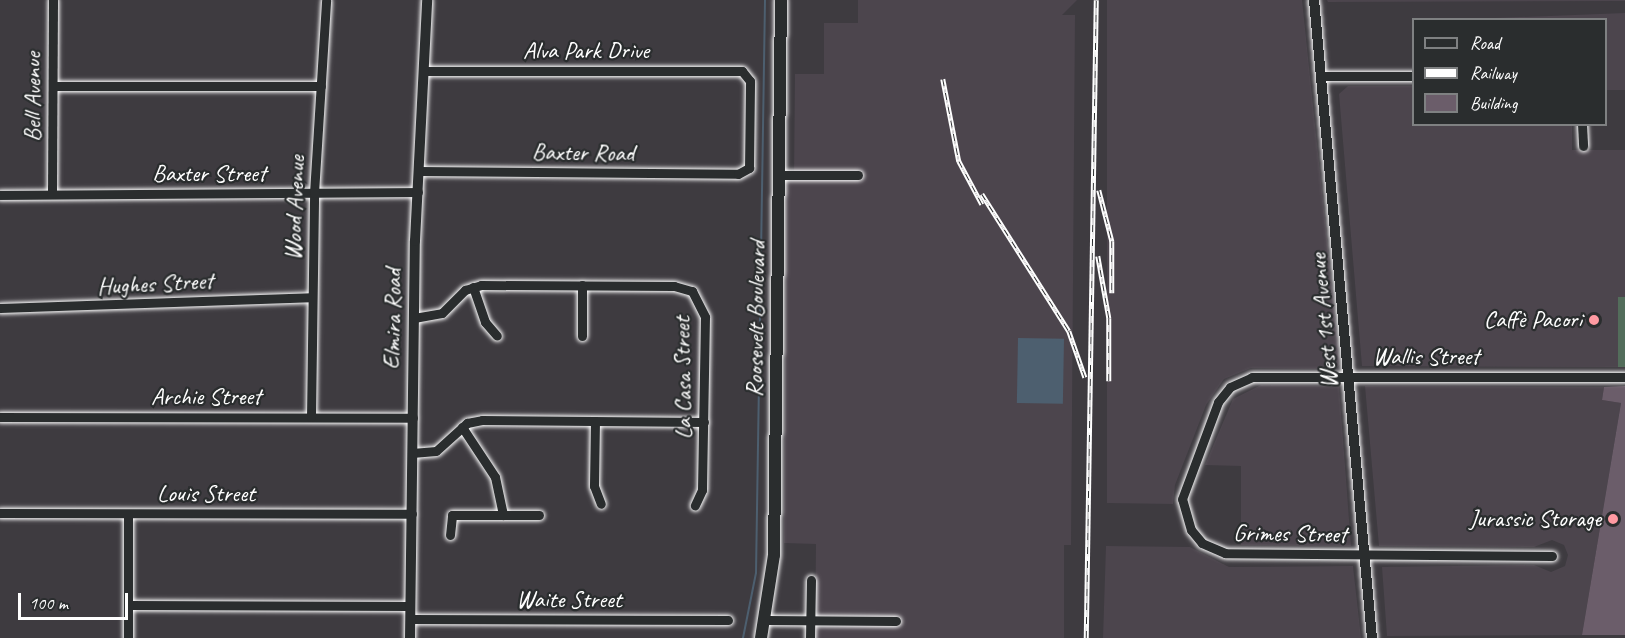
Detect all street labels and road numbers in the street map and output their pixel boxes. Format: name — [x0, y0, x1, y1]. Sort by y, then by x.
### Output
street label: Alva Park Drive — [522, 37, 650, 65]
street label: Bell Avenue — [19, 52, 47, 142]
street label: Baxter Road — [532, 138, 634, 168]
street label: Wood Avenue — [279, 155, 311, 261]
street label: Baxter Street — [152, 160, 266, 188]
street label: Roosevelt Boulevard — [740, 240, 772, 398]
street label: West 1st Avenue — [1304, 252, 1344, 390]
street label: Hughes Street — [96, 267, 214, 301]
street label: Elmira Road — [378, 269, 408, 369]
street label: La Casa Street — [668, 316, 698, 440]
street label: Wallis Street — [1373, 343, 1479, 371]
street label: Archie Street — [151, 383, 261, 411]
street label: Louis Street — [157, 480, 255, 508]
street label: Grimes Street — [1233, 519, 1347, 549]
street label: Waite Street — [516, 586, 622, 614]

